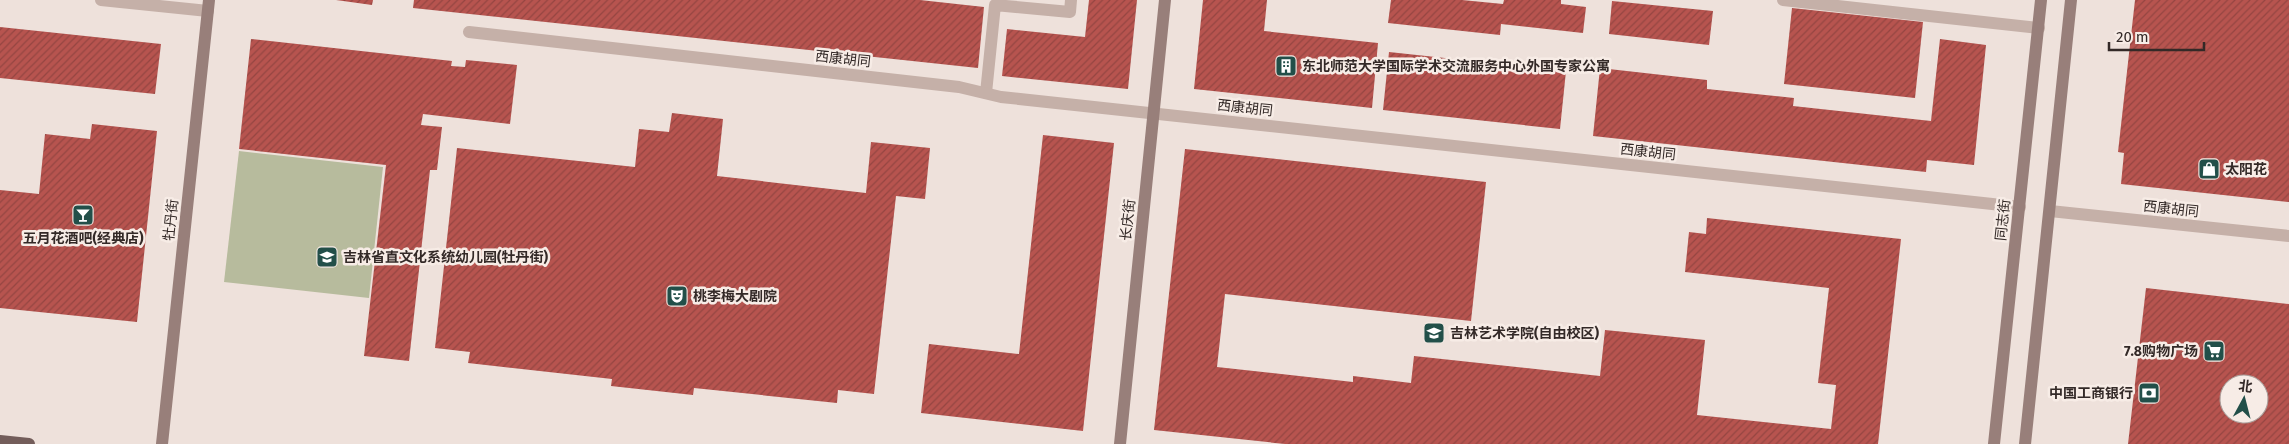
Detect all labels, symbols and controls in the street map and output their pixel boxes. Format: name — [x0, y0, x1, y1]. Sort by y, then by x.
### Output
scale bar — [2109, 20, 2204, 52]
text: 20 m — [2116, 28, 2149, 46]
street label: 西康胡同 — [814, 48, 872, 70]
building icon: 东北师范大学国际学术交流服务中心外国专家公寓 — [1274, 54, 1298, 78]
place label: 东北师范大学国际学术交流服务中心外国专家公寓 — [1302, 58, 1610, 75]
street label: 西康胡同 — [1216, 97, 1274, 119]
street label: 西康胡同 — [1619, 141, 1677, 163]
shop icon: 太阳花 — [2197, 157, 2221, 181]
place label: 太阳花 — [2225, 161, 2267, 178]
street label: 牡丹街 — [160, 198, 182, 242]
street label: 长庆街 — [1117, 198, 1139, 242]
street label: 同志街 — [1992, 198, 2014, 242]
street label: 西康胡同 — [2142, 198, 2200, 220]
bar icon: 五月花酒吧(经典店) — [71, 203, 95, 227]
place label: 五月花酒吧(经典店) — [22, 230, 144, 247]
school or university icon: 吉林省直文化系统幼儿园(牡丹街) — [315, 245, 339, 269]
place label: 吉林省直文化系统幼儿园(牡丹街) — [343, 249, 549, 266]
theatre icon: 桃李梅大剧院 — [665, 284, 689, 308]
place label: 桃李梅大剧院 — [693, 288, 777, 305]
school or university icon: 吉林艺术学院(自由校区) — [1422, 321, 1446, 345]
place label: 吉林艺术学院(自由校区) — [1450, 325, 1600, 342]
supermarket icon: 7.8购物广场 — [2202, 339, 2226, 363]
place label: 7.8购物广场 — [2124, 343, 2198, 360]
north arrow — [2219, 374, 2269, 424]
text: 北 — [2238, 377, 2254, 396]
bank icon: 中国工商银行 — [2137, 381, 2161, 405]
place label: 中国工商银行 — [2049, 385, 2133, 402]

